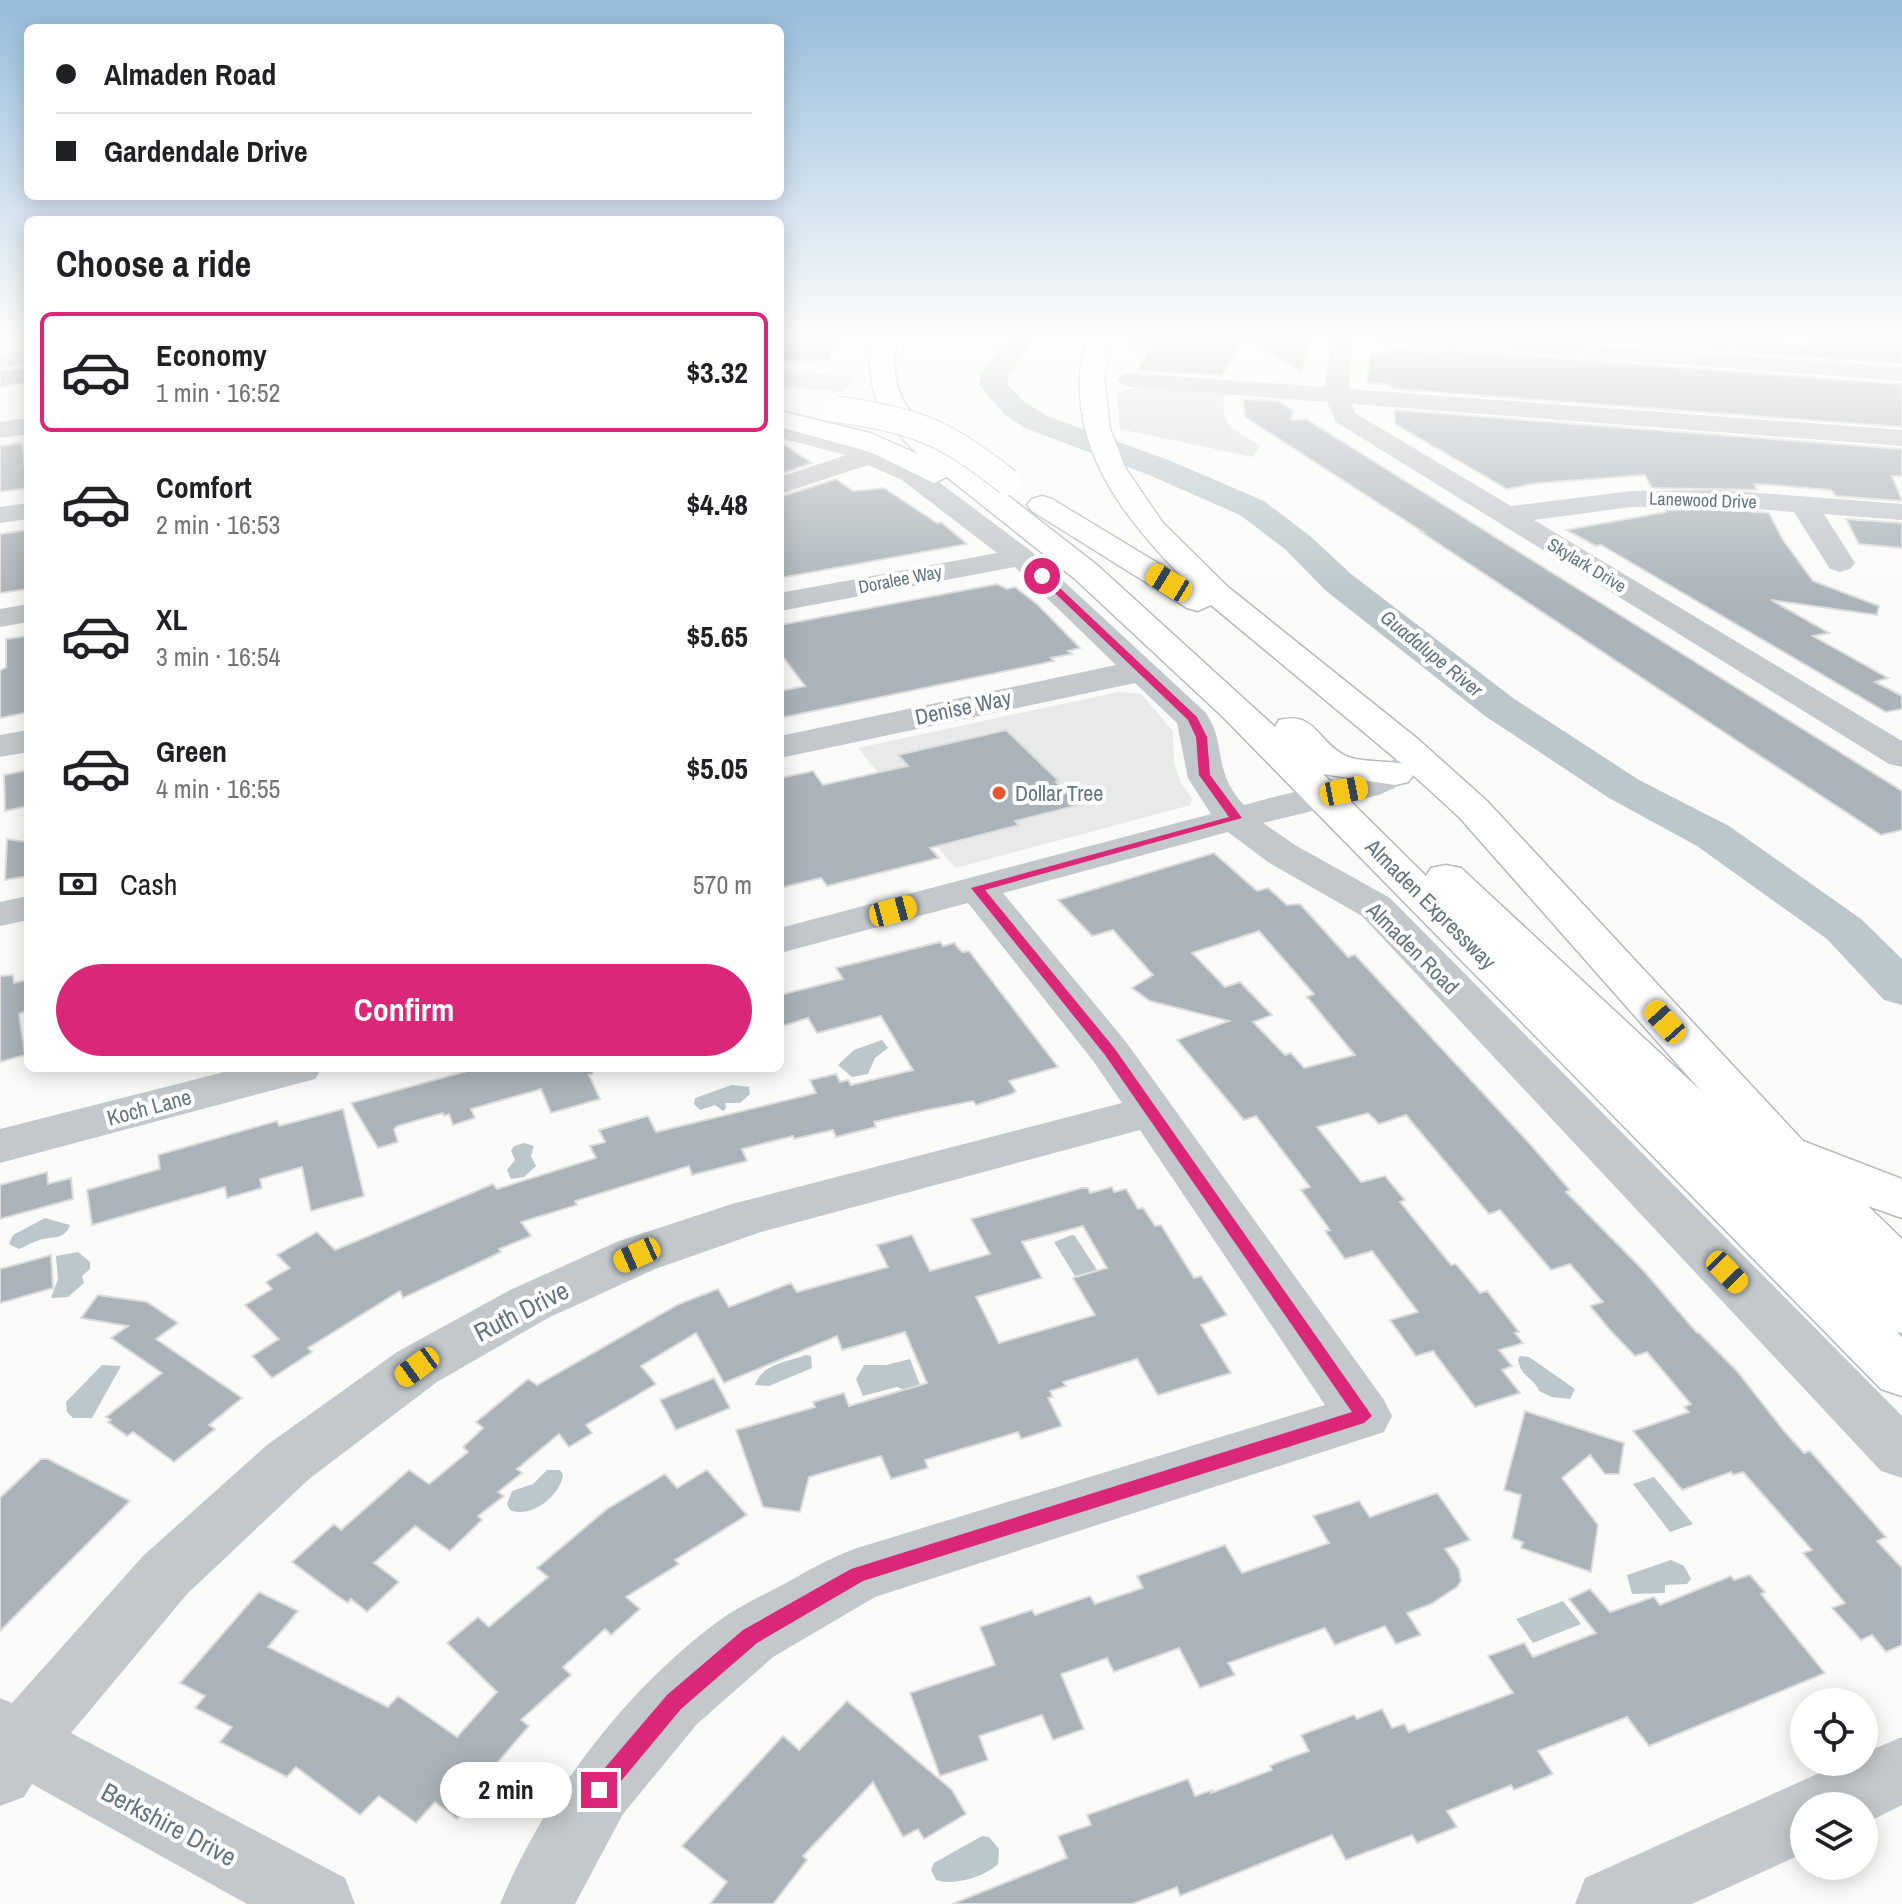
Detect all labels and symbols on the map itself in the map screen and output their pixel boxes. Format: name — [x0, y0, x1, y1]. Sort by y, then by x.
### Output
street label: Lanewood Drive — [1649, 486, 1757, 514]
street label: Skylark Drive — [1543, 532, 1631, 598]
route start — [1024, 558, 1060, 594]
street label: Doralee Way — [856, 559, 945, 599]
car — [1142, 560, 1196, 606]
water label: Guadalupe River — [1375, 603, 1489, 703]
street label: Denise Way — [912, 682, 1014, 732]
car — [1318, 775, 1370, 807]
place label: Dollar Tree — [1015, 778, 1103, 808]
marker: Dollar Tree — [990, 784, 1008, 802]
street label: Almaden Expressway — [1358, 831, 1503, 976]
car — [867, 893, 919, 929]
street label: Almaden Road — [1359, 894, 1466, 1001]
car — [1640, 996, 1690, 1048]
street label: Koch Lane — [103, 1081, 195, 1133]
car — [610, 1234, 664, 1276]
car — [1702, 1246, 1752, 1298]
street label: Ruth Drive — [468, 1272, 574, 1350]
car — [391, 1343, 443, 1391]
callout: 2 min — [439, 1762, 571, 1818]
route end — [581, 1772, 617, 1808]
street label: Berkshire Drive — [95, 1774, 243, 1874]

